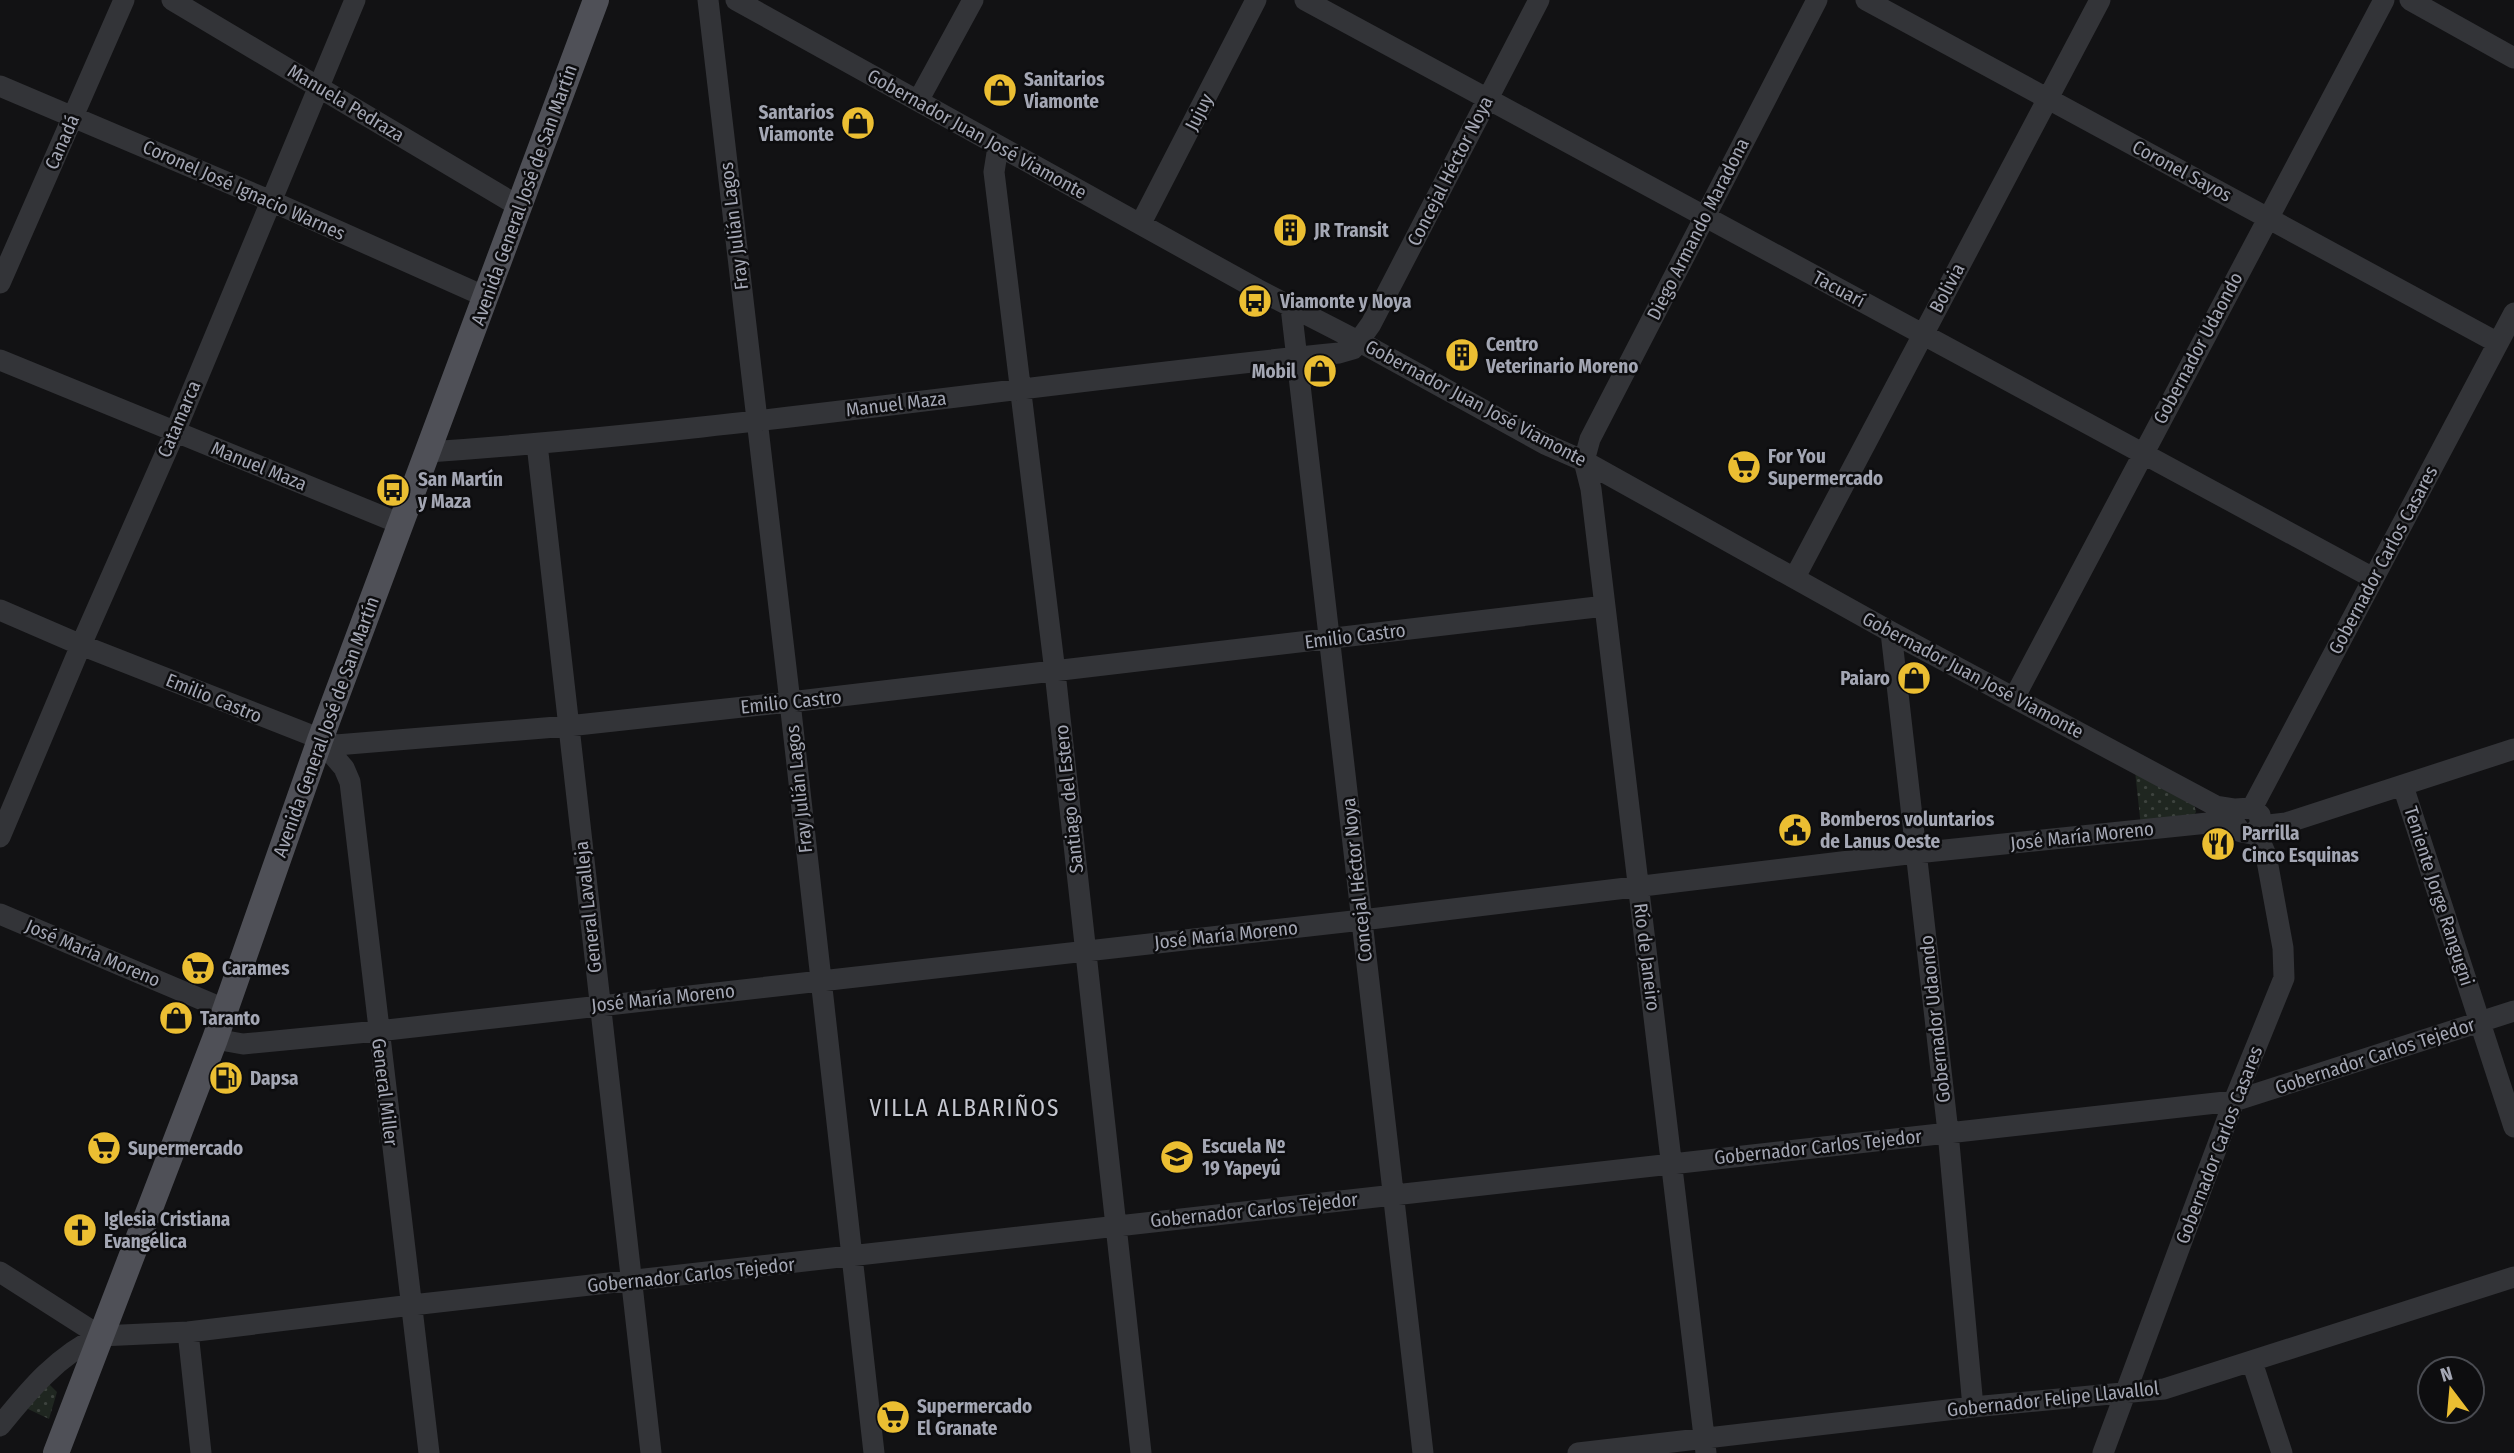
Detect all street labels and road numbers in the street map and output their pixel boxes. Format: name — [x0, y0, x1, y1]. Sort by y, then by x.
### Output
street label: Manuela Pedraza — [284, 59, 408, 147]
street label: Avenida General José de San Martín — [466, 62, 582, 328]
street label: Gobernador Juan José Viamonte — [863, 64, 1091, 204]
street label: Jujuy — [1180, 89, 1218, 134]
street label: Concejal Héctor Noya — [1402, 92, 1498, 250]
street label: Canadá — [40, 111, 84, 173]
street label: Diego Armando Maradona — [1642, 134, 1754, 324]
street label: Coronel José Ignacio Warnes — [139, 135, 349, 245]
street label: Coronel Sayos — [2128, 135, 2236, 207]
street label: Fray Julián Lagos — [715, 161, 753, 291]
street label: Bolivia — [1924, 259, 1970, 317]
street label: Tacuarí — [1809, 266, 1869, 312]
street label: Gobernador Udaondo — [2148, 268, 2248, 428]
street label: Gobernador Juan José Viamonte — [1361, 335, 1591, 471]
street label: Catamarca — [153, 377, 205, 461]
street label: Manuel Maza — [844, 386, 948, 422]
street label: Manuel Maza — [208, 436, 310, 496]
street label: Gobernador Carlos Casares — [2324, 462, 2442, 658]
street label: Avenida General José de San Martín — [268, 594, 384, 860]
street label: Gobernador Juan José Viamonte — [1858, 607, 2088, 743]
street label: Emilio Castro — [1303, 618, 1407, 654]
street label: Emilio Castro — [163, 668, 265, 728]
street label: Emilio Castro — [739, 685, 843, 719]
street label: Fray Julián Lagos — [781, 724, 817, 854]
street label: Santiago del Estero — [1050, 724, 1088, 874]
street label: Concejal Héctor Noya — [1337, 797, 1377, 963]
street label: Teniente Jorge Rangugni — [2399, 804, 2479, 988]
street label: José María Moreno — [2009, 817, 2155, 855]
street label: General Lavalleja — [570, 840, 606, 974]
street label: Río de Janeiro — [1629, 902, 1665, 1012]
street label: José María Moreno — [22, 914, 164, 992]
street label: José María Moreno — [1153, 916, 1299, 954]
street label: Gobernador Udaondo — [1915, 934, 1955, 1104]
street label: José María Moreno — [590, 979, 736, 1017]
street label: Gobernador Carlos Tejedor — [2272, 1013, 2478, 1099]
street label: General Miller — [367, 1037, 403, 1148]
street label: Gobernador Carlos Casares — [2171, 1043, 2267, 1247]
street label: Gobernador Carlos Tejedor — [1713, 1125, 1923, 1169]
street label: Gobernador Carlos Tejedor — [1149, 1188, 1359, 1232]
street label: Gobernador Carlos Tejedor — [586, 1253, 796, 1297]
street label: Gobernador Felipe Llavallol — [1946, 1376, 2160, 1422]

